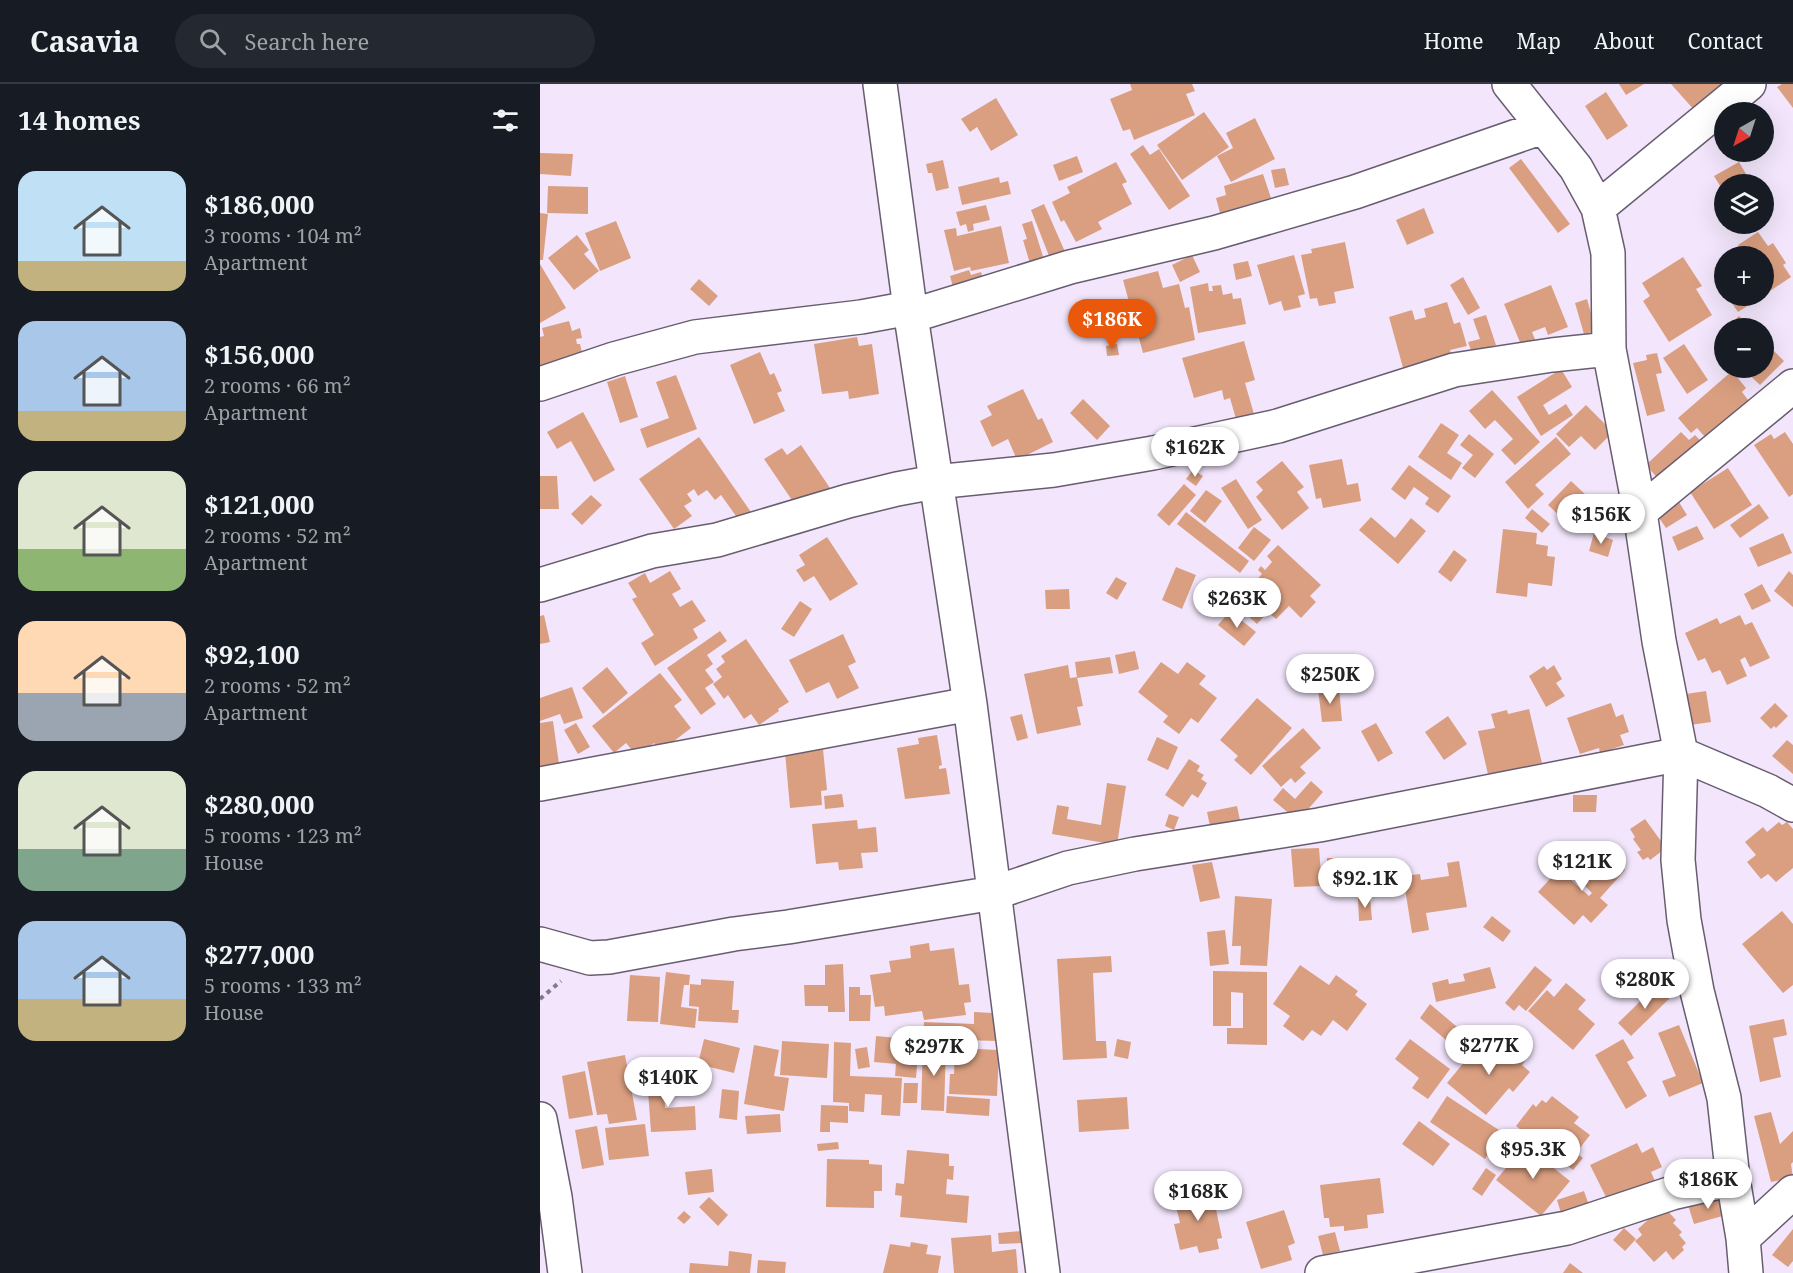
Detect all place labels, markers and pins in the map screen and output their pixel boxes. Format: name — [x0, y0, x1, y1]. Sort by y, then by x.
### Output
pin: $186K — [1070, 299, 1154, 350]
pin: $162K — [1153, 427, 1237, 478]
pin: $156K — [1559, 494, 1643, 545]
pin: $263K — [1195, 578, 1279, 629]
pin: $250K — [1288, 654, 1372, 705]
pin: $121K — [1540, 841, 1624, 892]
pin: $92.1K — [1316, 858, 1414, 909]
pin: $280K — [1603, 959, 1687, 1010]
pin: $277K — [1447, 1025, 1531, 1076]
pin: $297K — [892, 1026, 976, 1077]
pin: $140K — [626, 1057, 710, 1108]
pin: $95.3K — [1484, 1129, 1582, 1180]
pin: $186K — [1666, 1159, 1750, 1210]
pin: $168K — [1156, 1171, 1240, 1222]

